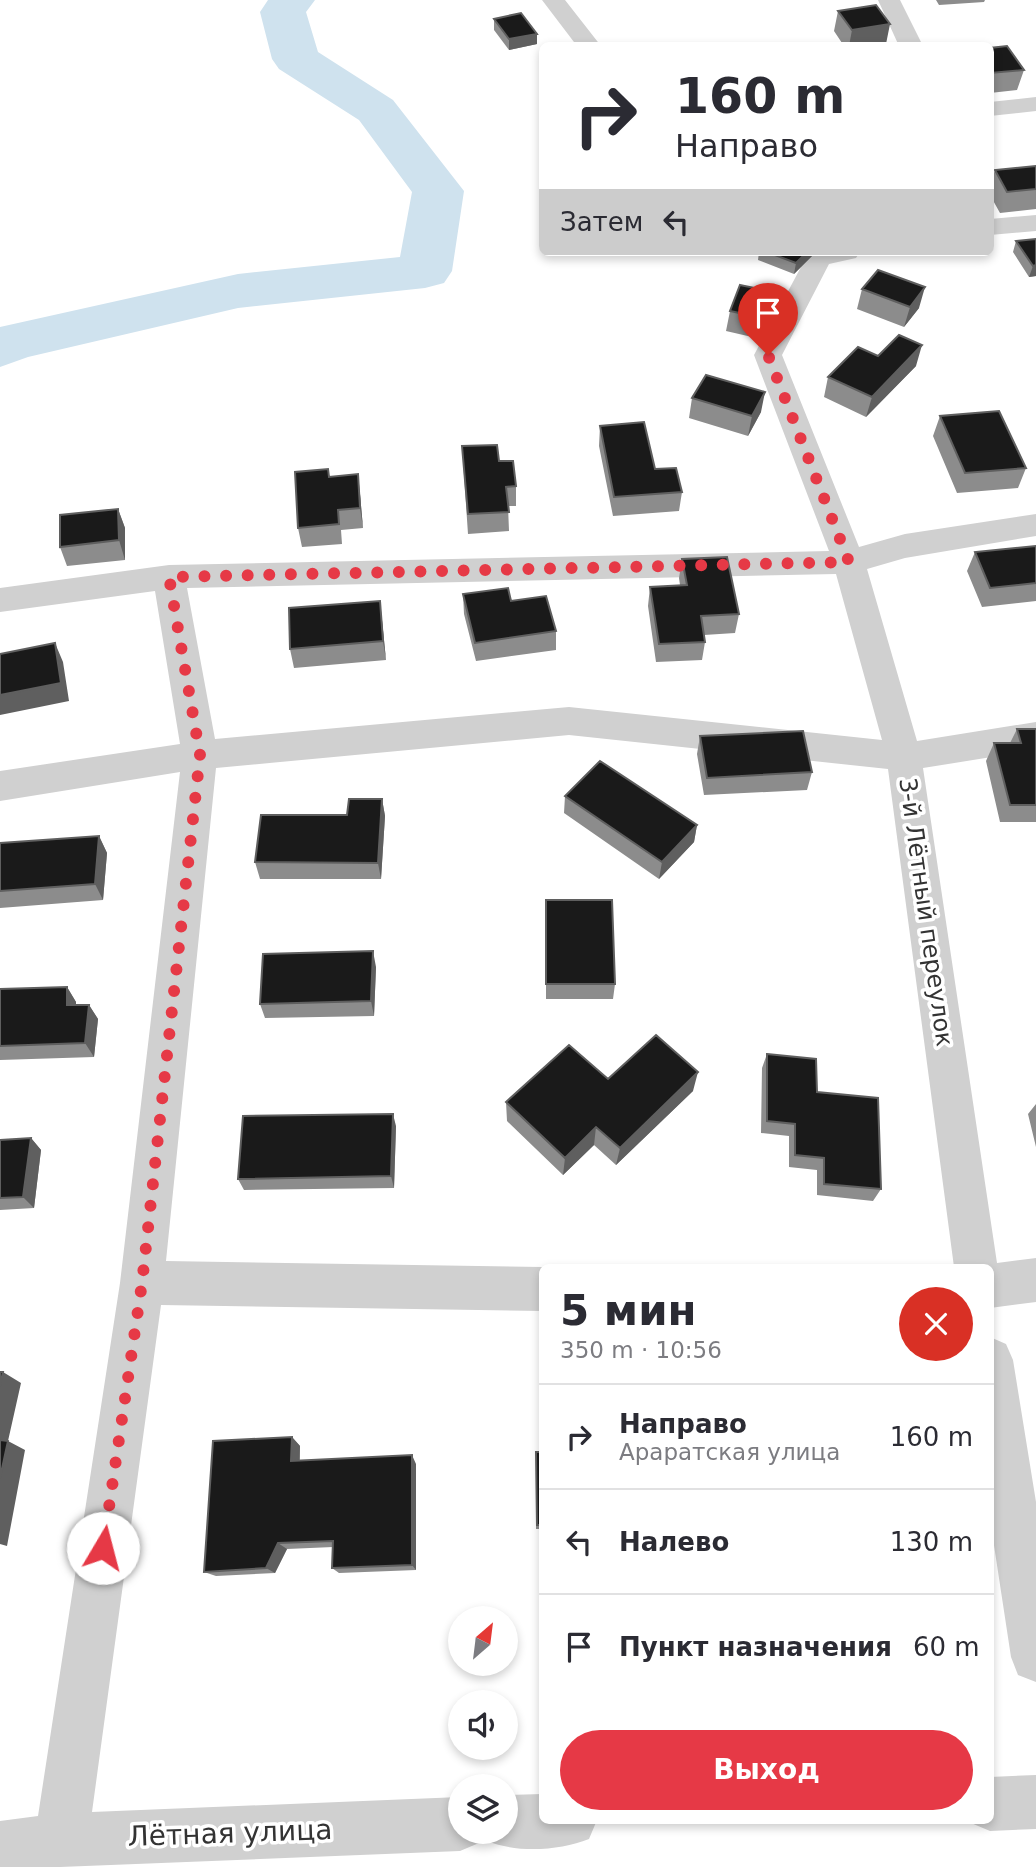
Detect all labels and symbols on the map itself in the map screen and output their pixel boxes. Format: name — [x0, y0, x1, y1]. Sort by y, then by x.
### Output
pin — [738, 283, 798, 355]
street label: 3-й Лётный переулок — [893, 776, 959, 1048]
position arrow — [66, 1511, 140, 1585]
north arrow — [448, 1606, 518, 1676]
street label: Лётная улица — [127, 1813, 333, 1853]

